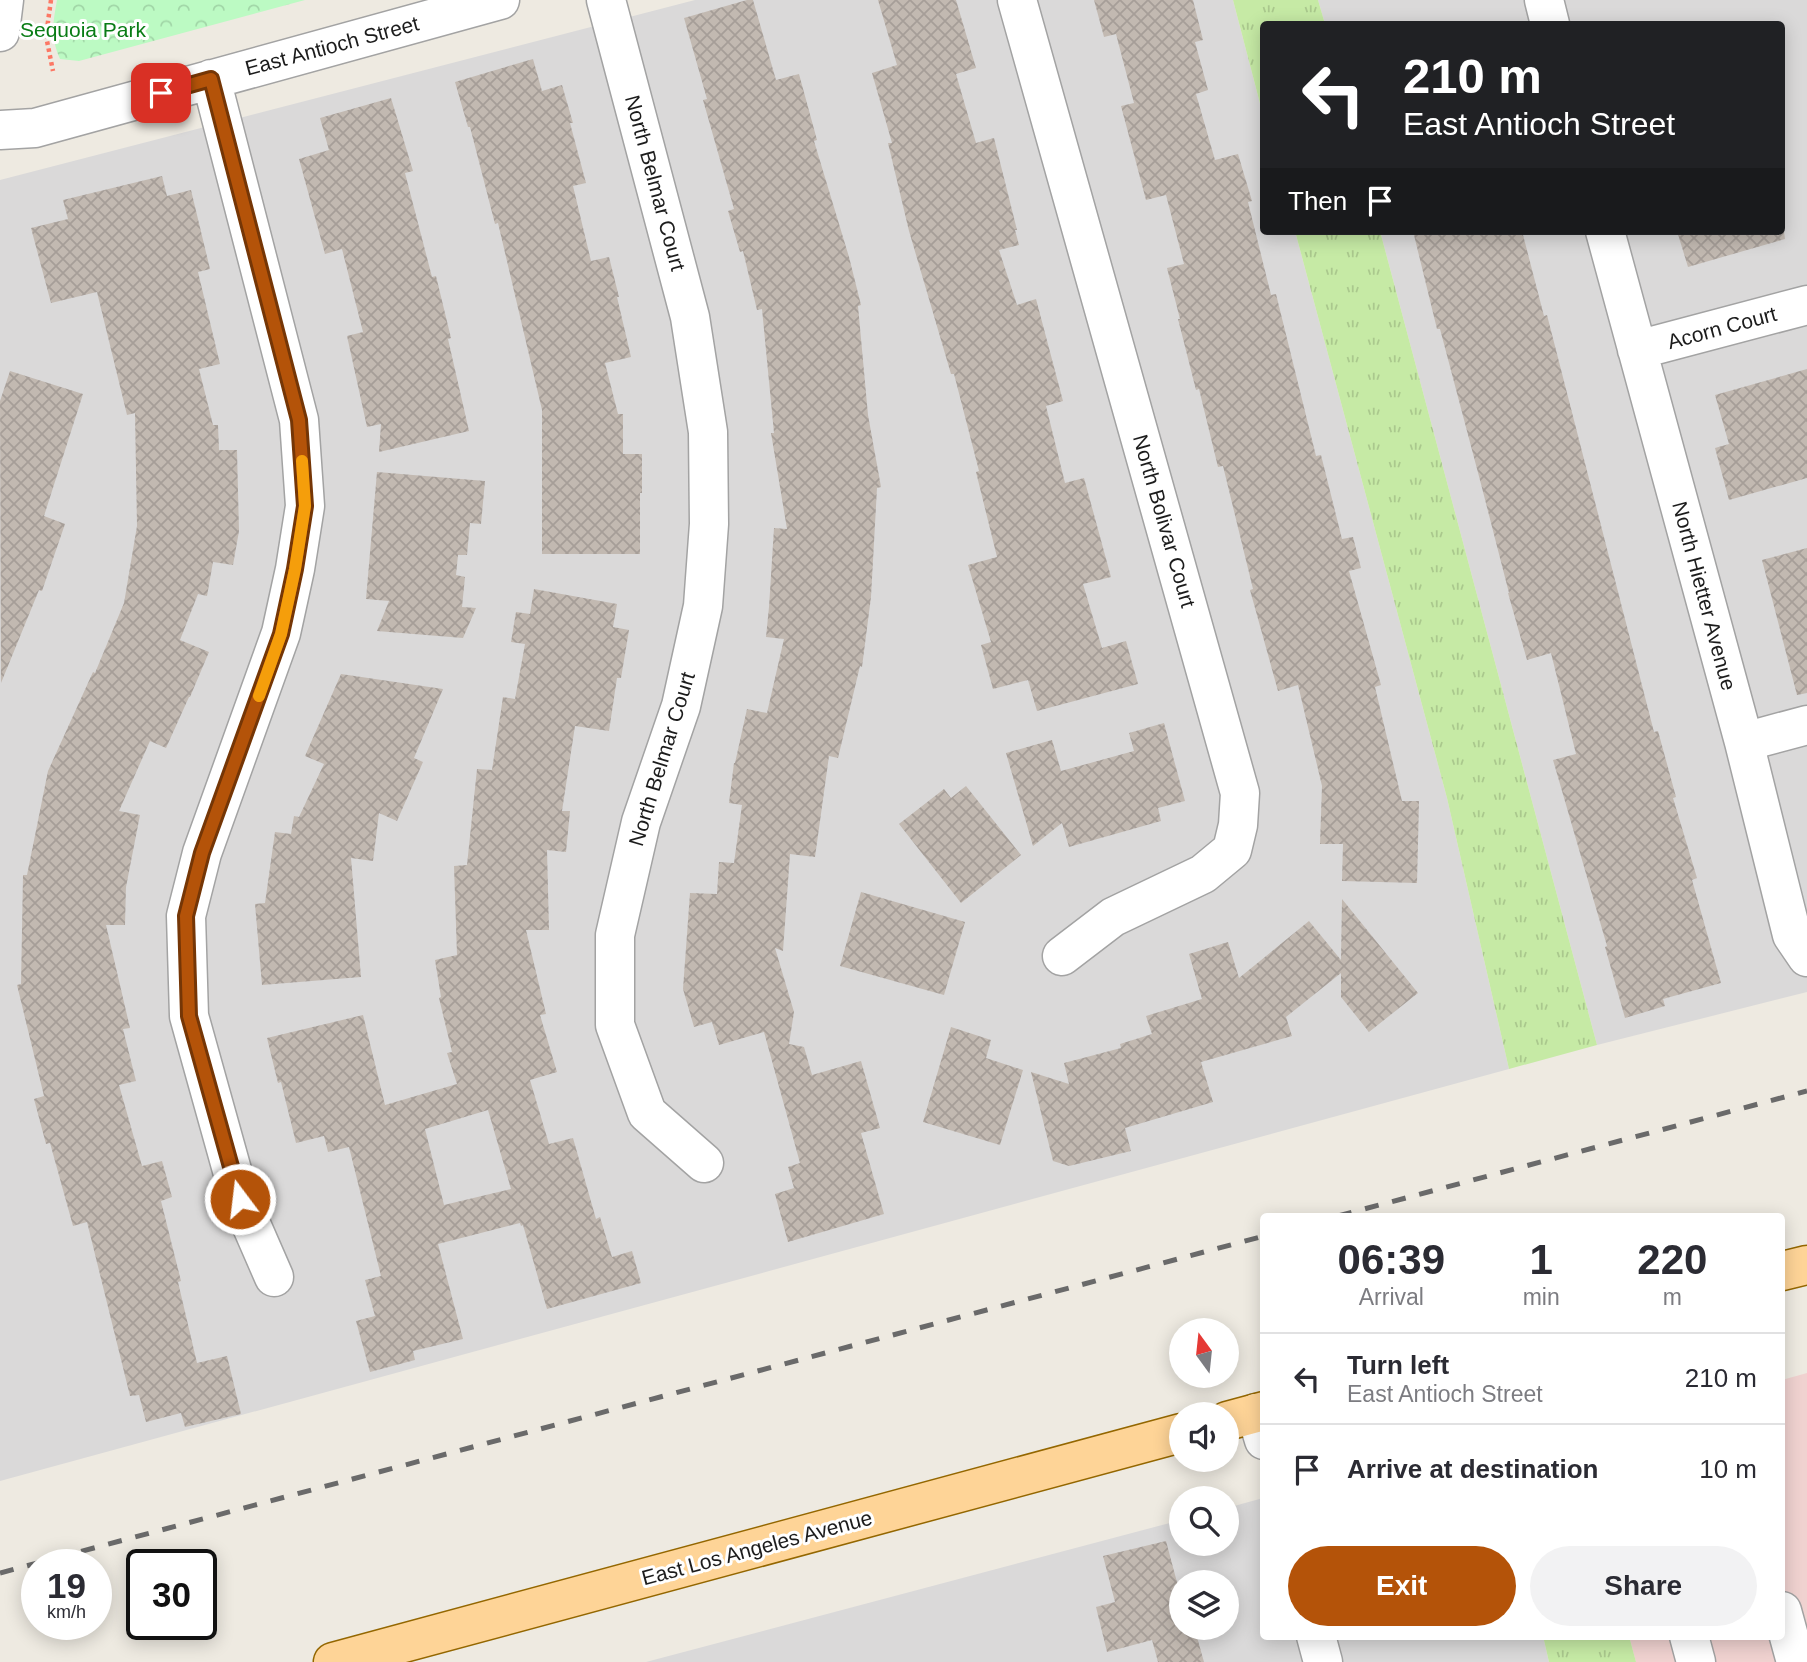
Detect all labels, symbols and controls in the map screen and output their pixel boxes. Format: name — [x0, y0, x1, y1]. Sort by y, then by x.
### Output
street label: East Antioch Street — [243, 11, 421, 80]
park label: Sequoia Park — [20, 18, 147, 41]
icon: left — [1288, 49, 1379, 140]
text: 210 m — [1403, 49, 1542, 103]
pin — [131, 63, 191, 123]
icon: arrive — [142, 74, 180, 112]
street label: North Belmar Court — [621, 93, 690, 273]
text: East Antioch Street — [1403, 106, 1675, 142]
icon: arrive — [1361, 182, 1399, 220]
text: Then — [1288, 186, 1347, 216]
street label: Acorn Court — [1665, 302, 1779, 353]
street label: North Bolivar Court — [1129, 432, 1200, 610]
street label: North Hietter Avenue — [1668, 499, 1741, 693]
street label: North Belmar Court — [624, 669, 699, 849]
position arrow — [203, 1162, 277, 1236]
text: 06:39 — [1338, 1236, 1445, 1283]
text: 1 — [1529, 1236, 1553, 1283]
text: 220 — [1637, 1236, 1707, 1283]
text: Arrival — [1359, 1284, 1424, 1310]
text: min — [1523, 1284, 1560, 1310]
text: m — [1663, 1284, 1682, 1310]
north arrow — [1169, 1318, 1239, 1388]
map controls — [1169, 1318, 1239, 1640]
text: Turn left — [1347, 1350, 1449, 1380]
icon: left — [1288, 1360, 1326, 1398]
text: 210 m — [1685, 1363, 1757, 1393]
text: East Antioch Street — [1347, 1381, 1543, 1407]
button: sound — [1169, 1402, 1239, 1472]
icon: arrive — [1288, 1451, 1326, 1489]
text: Arrive at destination — [1347, 1454, 1598, 1484]
text: 10 m — [1699, 1454, 1757, 1484]
button: search — [1169, 1486, 1239, 1556]
street label: East Los Angeles Avenue — [639, 1506, 875, 1589]
button: Exit — [1288, 1546, 1516, 1626]
button: Share — [1530, 1546, 1757, 1626]
speed limit sign: 30 — [126, 1549, 217, 1640]
text: 19 — [47, 1566, 86, 1605]
button: layers — [1169, 1570, 1239, 1640]
text: km/h — [47, 1602, 86, 1622]

